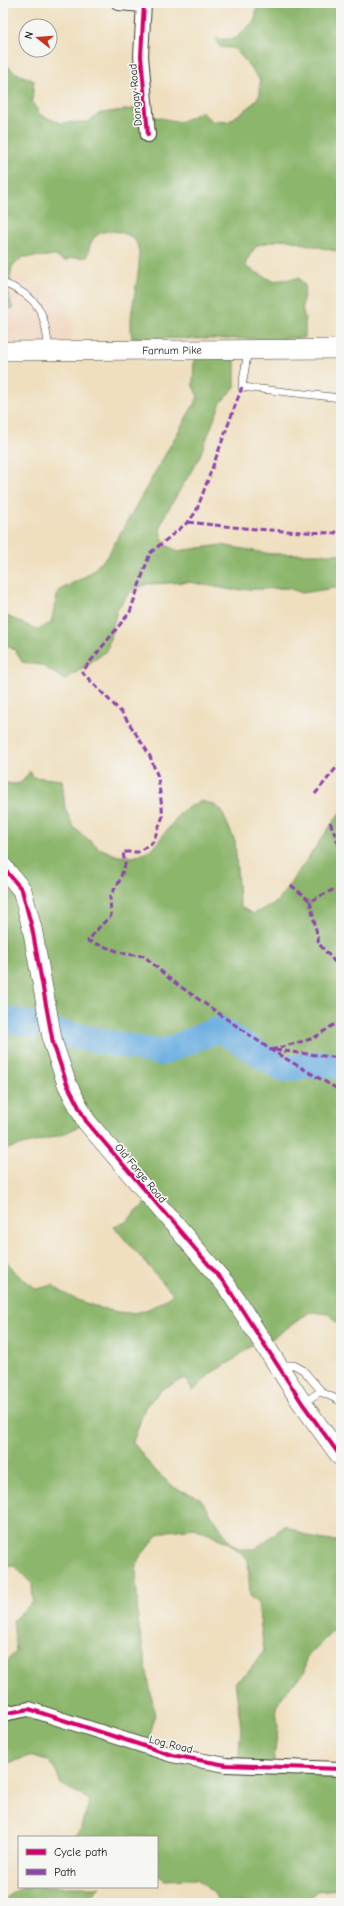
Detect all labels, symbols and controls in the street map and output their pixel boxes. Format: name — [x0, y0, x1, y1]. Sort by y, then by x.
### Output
north arrow — [18, 18, 58, 58]
text: N — [22, 30, 36, 41]
street label: Dongay Road — [126, 63, 145, 127]
street label: Farnum Pike — [142, 344, 202, 357]
street label: Old Forge Road — [112, 1141, 169, 1206]
street label: Log Road — [148, 1733, 194, 1756]
legend — [18, 1836, 158, 1888]
text: Cycle path — [54, 1845, 107, 1859]
text: Path — [54, 1865, 76, 1879]

